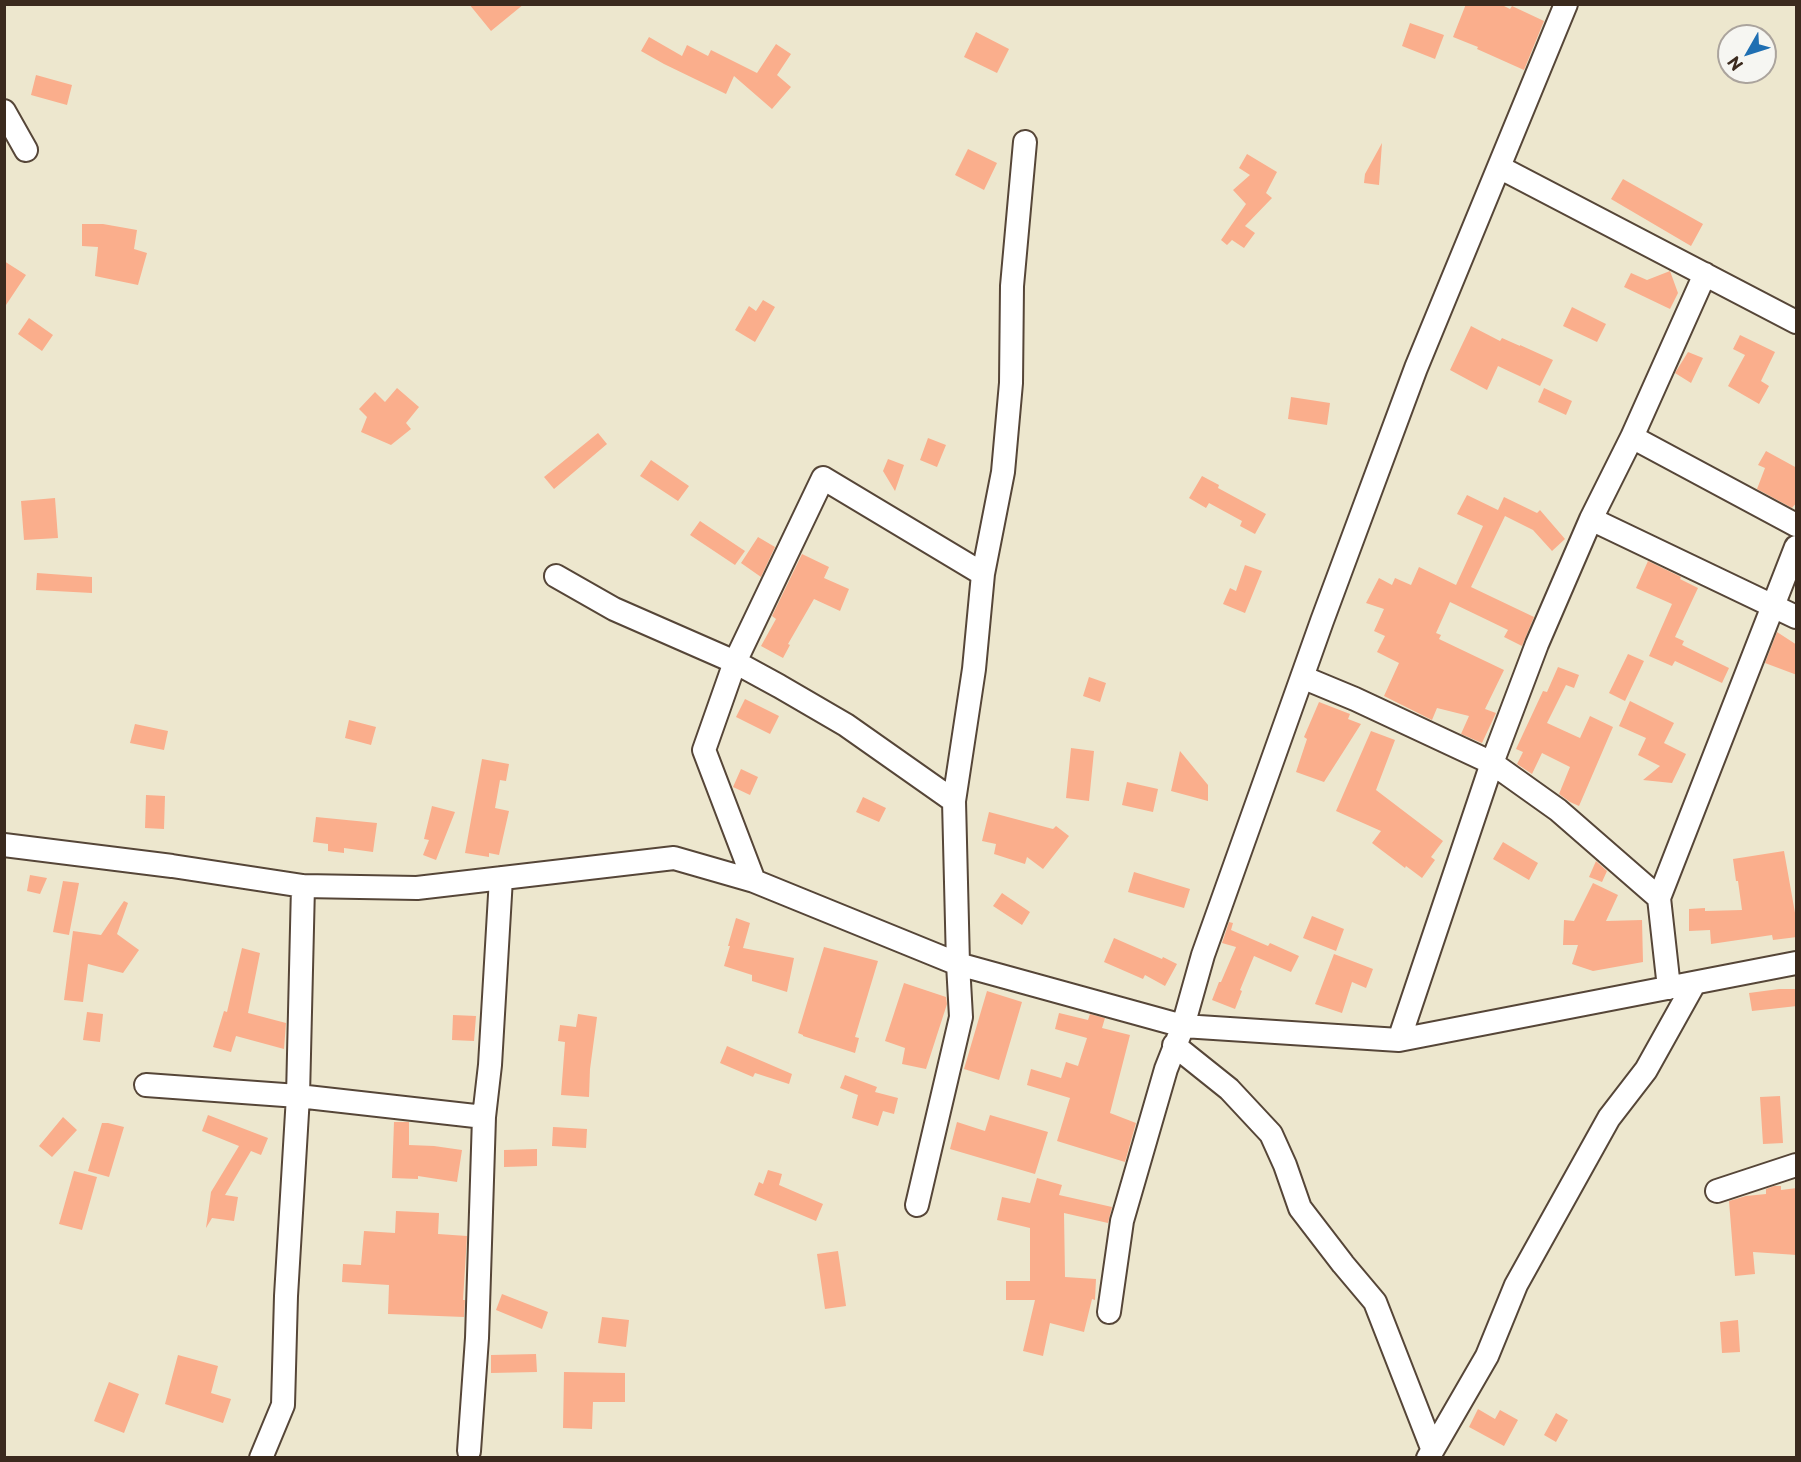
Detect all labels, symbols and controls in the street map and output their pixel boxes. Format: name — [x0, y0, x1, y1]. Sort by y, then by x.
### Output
north arrow — [1717, 24, 1777, 84]
text: N — [1721, 52, 1748, 77]

